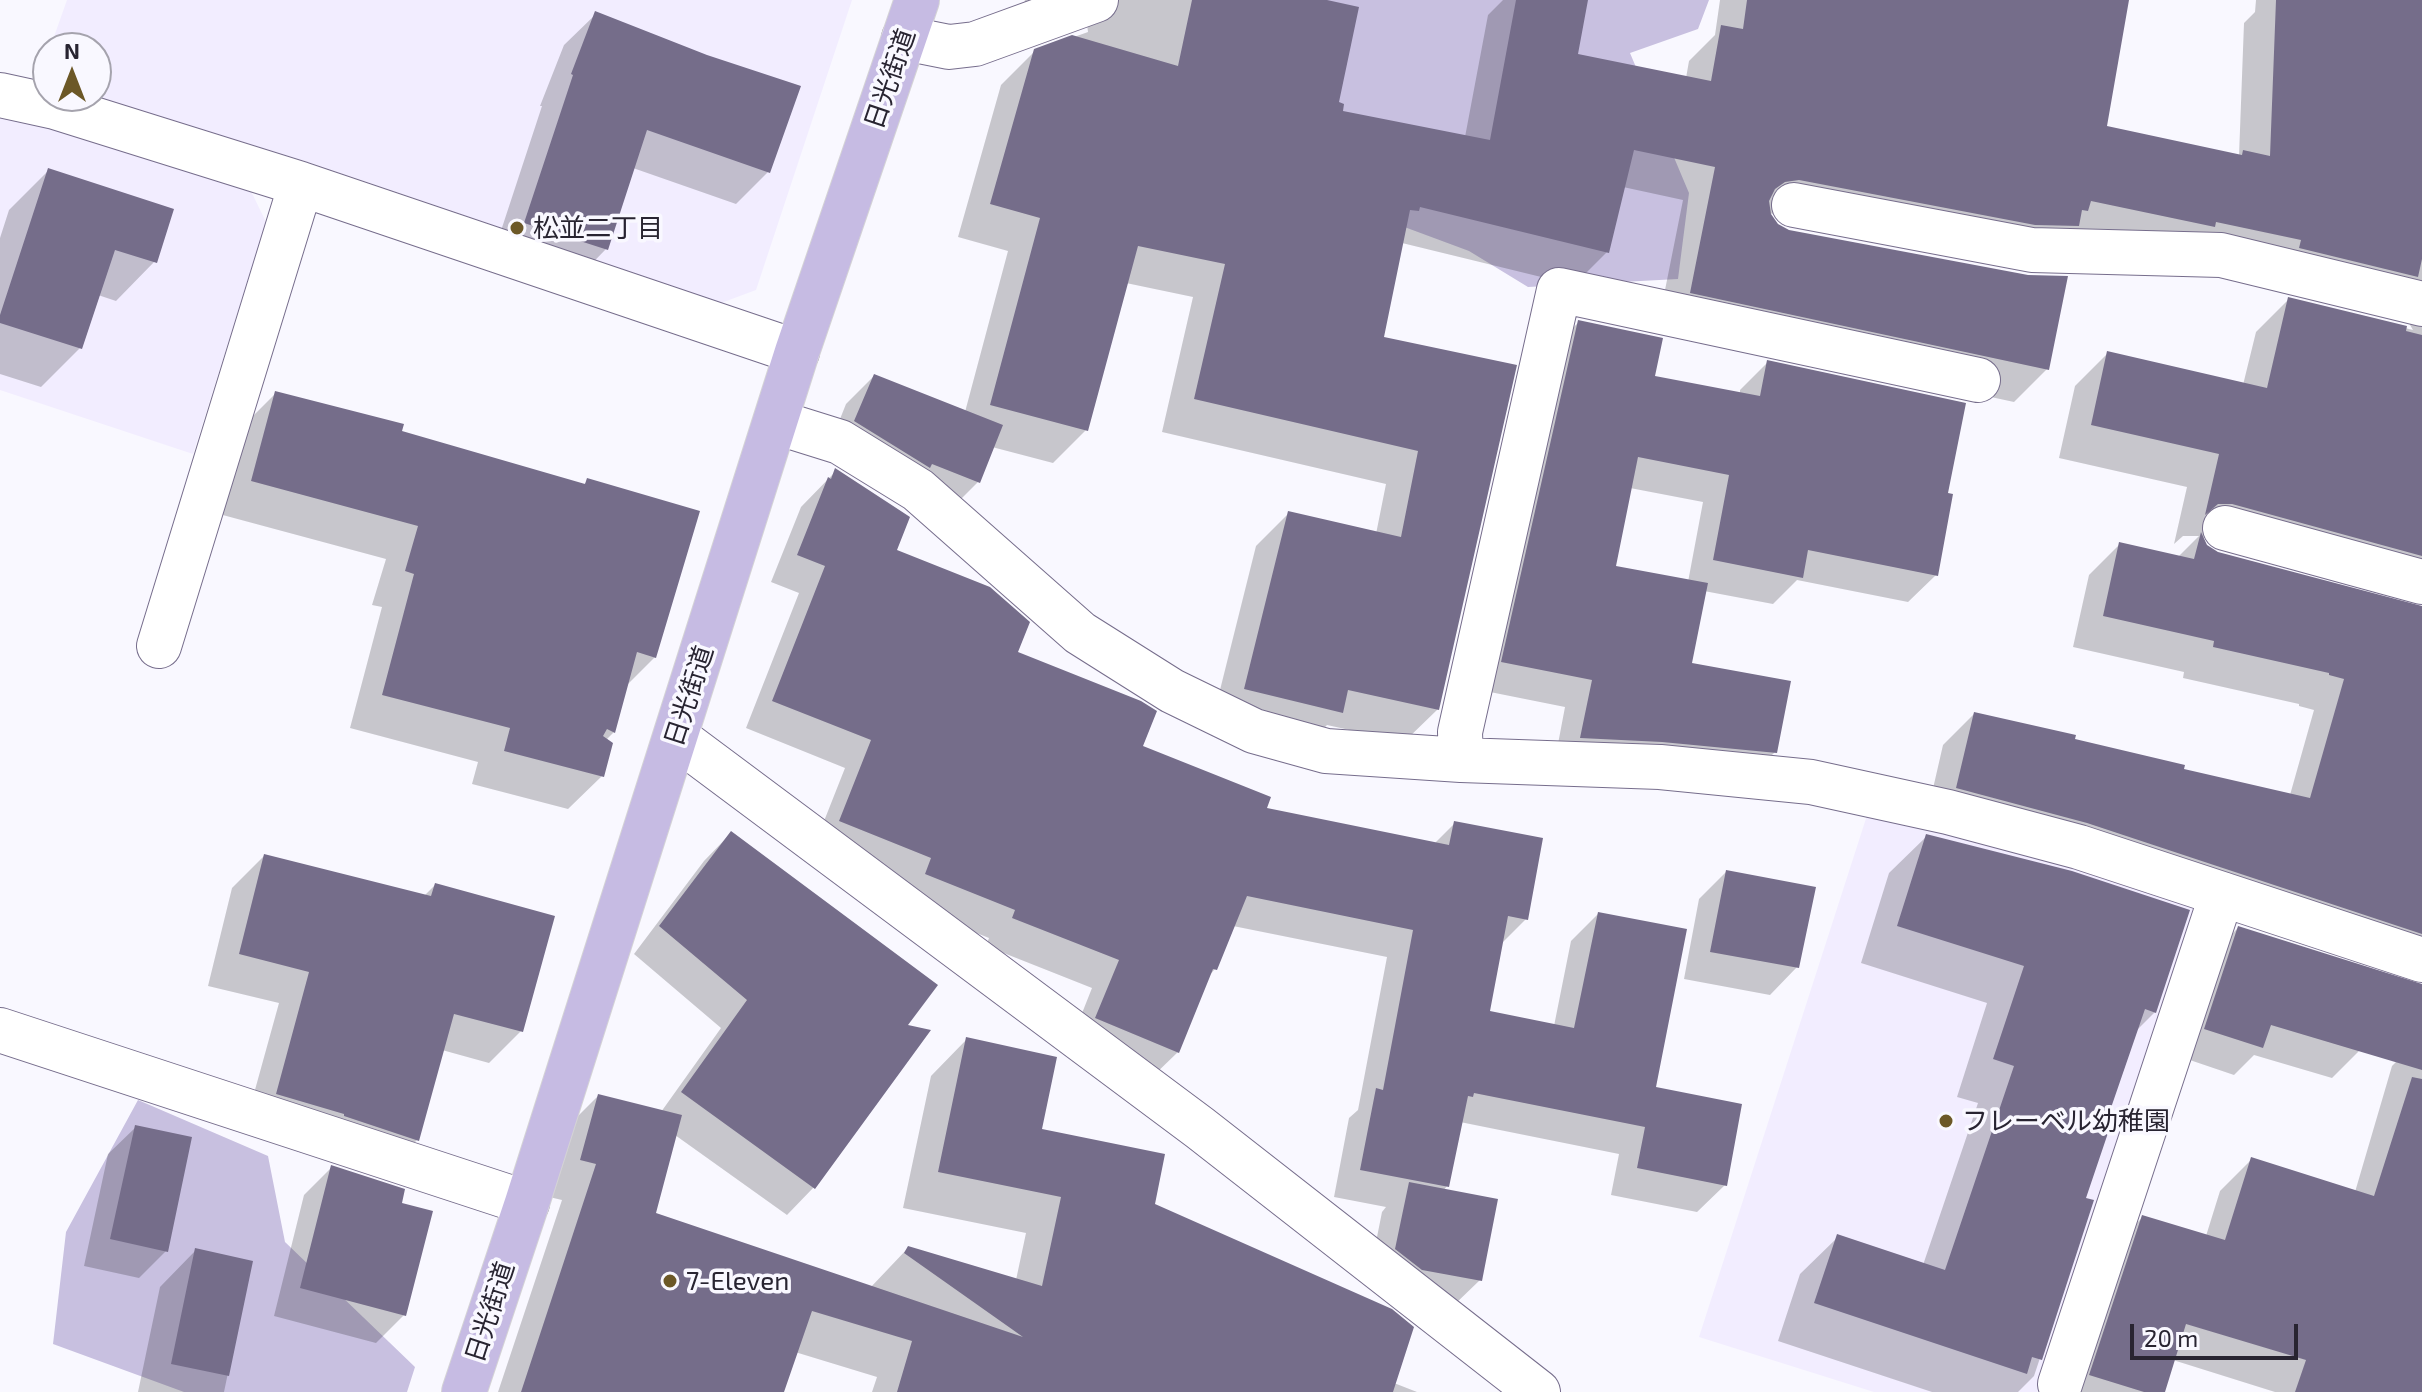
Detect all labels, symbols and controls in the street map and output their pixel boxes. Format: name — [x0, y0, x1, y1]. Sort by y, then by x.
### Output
street label: 日光街道 — [858, 25, 922, 133]
north arrow — [32, 32, 112, 112]
text: N — [64, 37, 80, 63]
place label: 松並二丁目 — [533, 212, 663, 244]
marker: 松並二丁目 — [508, 219, 526, 237]
street label: 日光街道 — [658, 642, 720, 750]
place label: フレーベル幼稚園 — [1962, 1105, 2170, 1137]
marker: フレーベル幼稚園 — [1937, 1112, 1955, 1130]
street label: 日光街道 — [459, 1258, 521, 1366]
place label: 7-Eleven — [686, 1265, 789, 1297]
marker: 7-Eleven — [661, 1272, 679, 1290]
scale bar — [2134, 1308, 2302, 1358]
text: 20 m — [2144, 1323, 2198, 1352]

